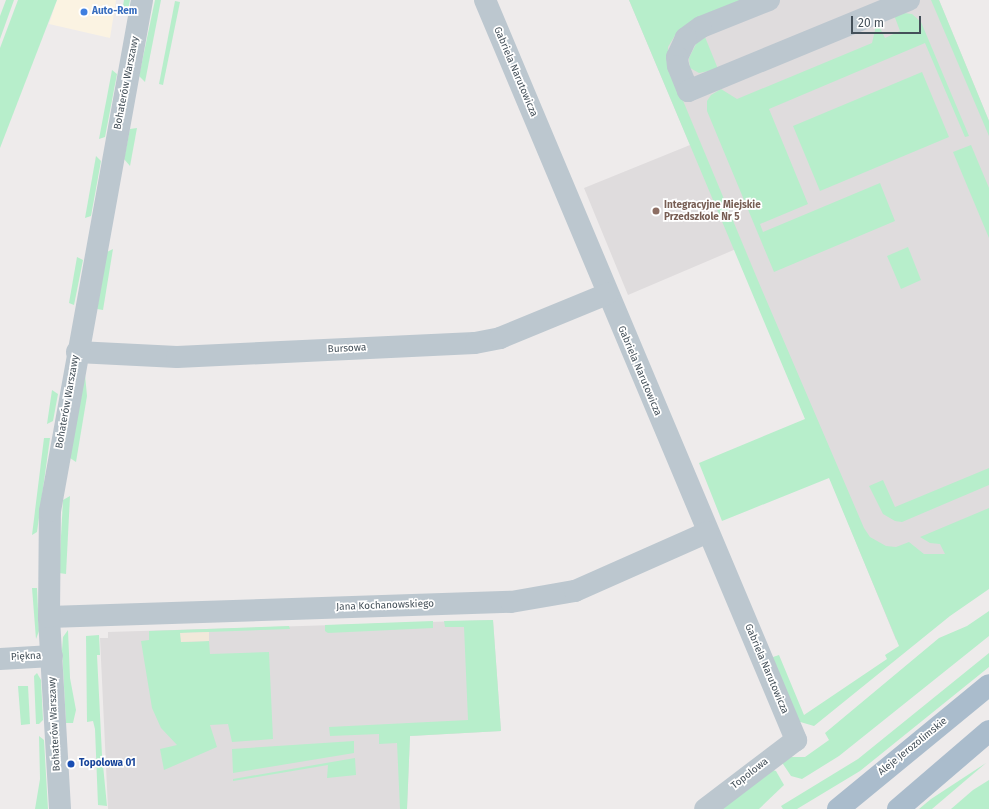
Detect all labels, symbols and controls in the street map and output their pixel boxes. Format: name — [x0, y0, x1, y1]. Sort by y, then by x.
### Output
place label: Auto-Rem — [92, 6, 137, 18]
marker: Auto-Rem — [79, 7, 89, 17]
scale bar — [853, 8, 923, 34]
text: 20 m — [858, 16, 884, 30]
street label: Gabriela Narutowicza — [491, 25, 539, 119]
street label: Bohaterów Warszawy — [112, 35, 142, 131]
place label: Integracyjne Miejskie Przedszkole Nr 5 — [664, 199, 761, 222]
marker: Integracyjne Miejskie Przedszkole Nr 5 — [651, 206, 661, 216]
street label: Gabriela Narutowicza — [615, 324, 663, 418]
street label: Bursowa — [327, 342, 367, 356]
street label: Bohaterów Warszawy — [54, 354, 82, 450]
street label: Jana Kochanowskiego — [336, 598, 434, 614]
street label: Gabriela Narutowicza — [742, 622, 790, 716]
street label: Piękna — [10, 650, 42, 664]
street label: Bohaterów Warszawy — [47, 676, 63, 772]
street label: Aleje Jerozolimskie — [876, 715, 950, 779]
street label: Topolowa — [729, 756, 771, 792]
place label: Topolowa 01 — [79, 758, 136, 770]
marker: Topolowa 01 — [66, 759, 76, 769]

